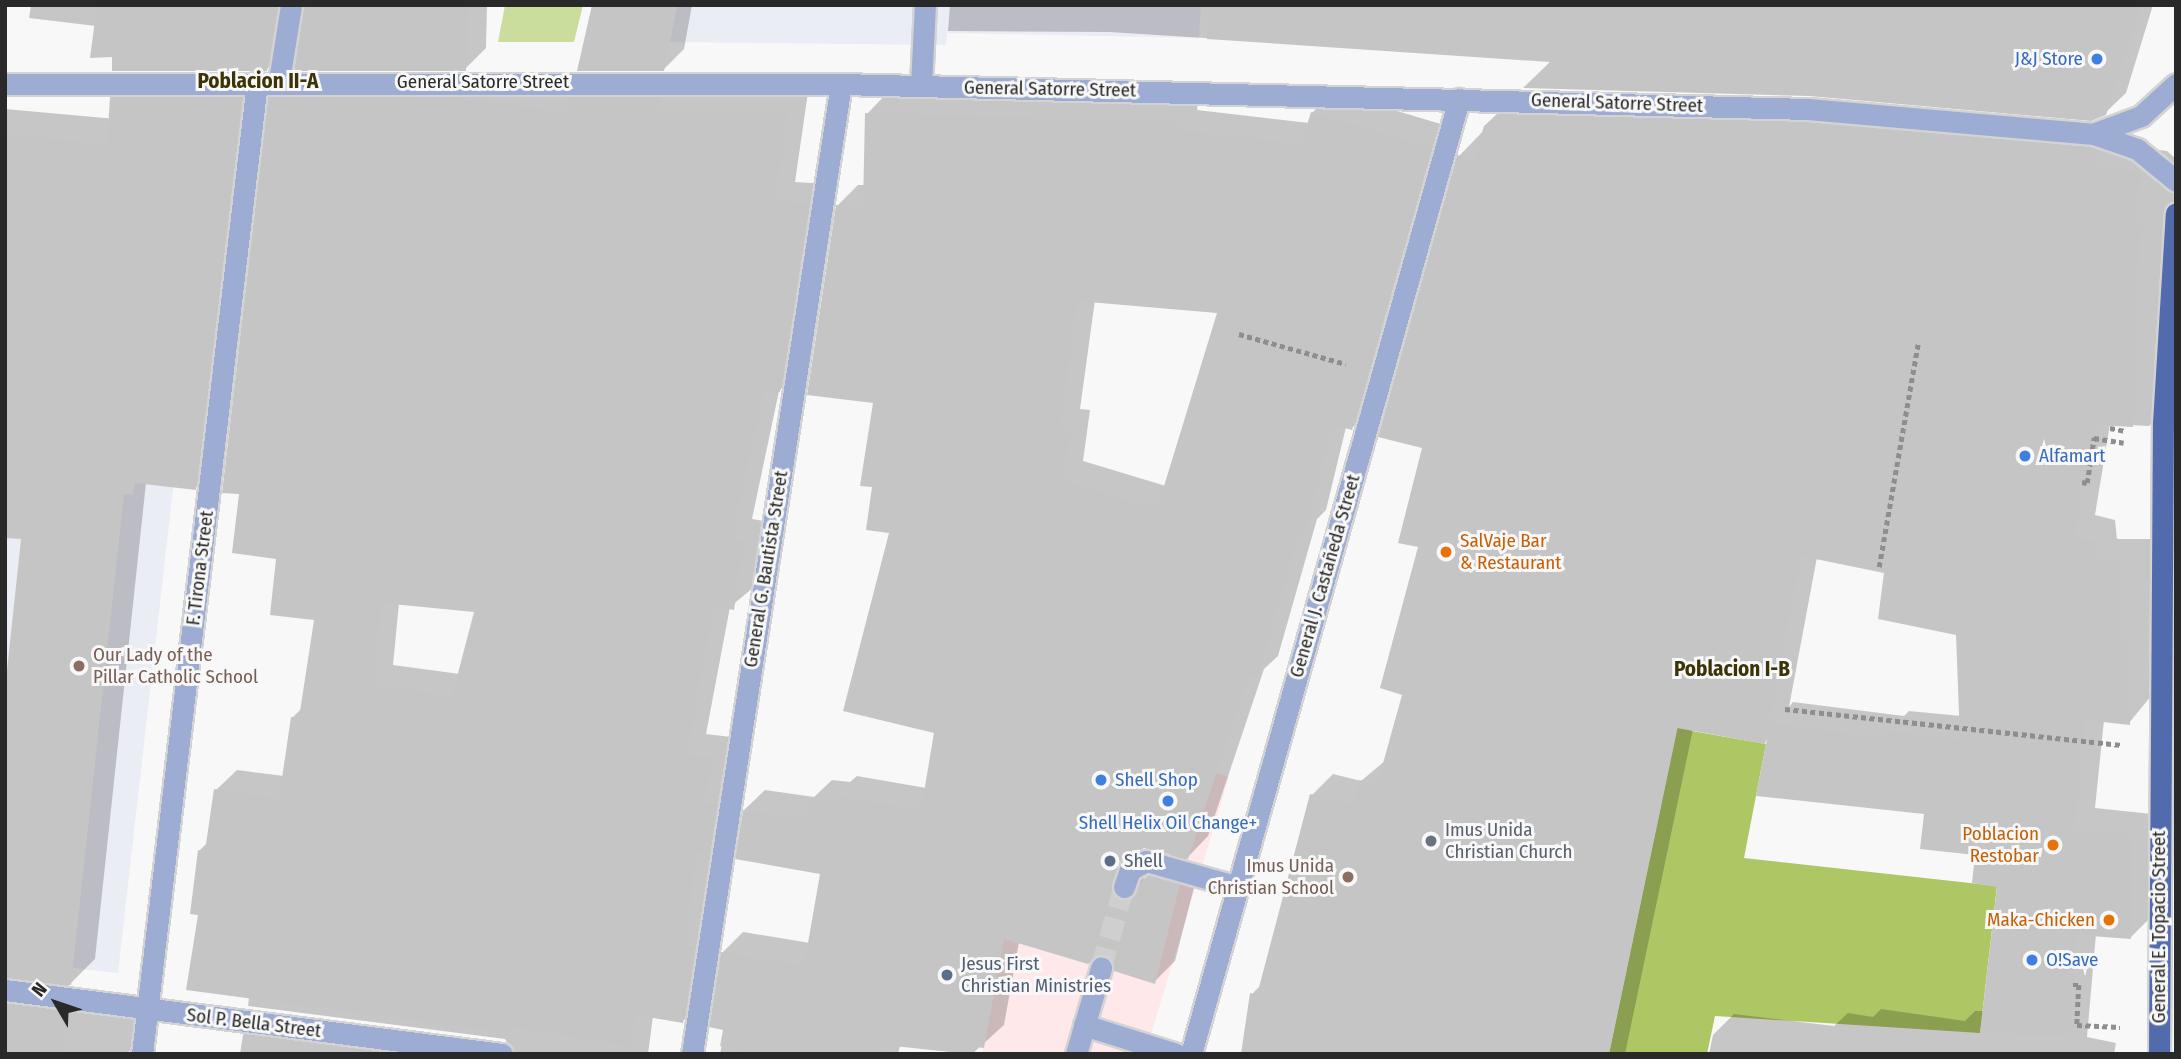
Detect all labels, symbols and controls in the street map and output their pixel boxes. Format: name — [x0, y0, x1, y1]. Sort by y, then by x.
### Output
place label: J&J Store — [2015, 48, 2083, 70]
marker: J&J Store — [2089, 51, 2105, 67]
district label: Poblacion II-A — [197, 68, 319, 94]
street label: General Satorre Street — [397, 71, 569, 93]
street label: General Satorre Street — [964, 76, 1136, 102]
street label: General Satorre Street — [1531, 89, 1703, 117]
place label: Alfamart — [2039, 445, 2105, 467]
marker: Alfamart — [2017, 448, 2033, 464]
street label: General G. Bautista Street — [739, 469, 793, 669]
street label: General J. Castañeda Street — [1285, 472, 1365, 680]
street label: F. Tirona Street — [182, 509, 218, 627]
place label: SalVaje Bar & Restaurant — [1460, 530, 1562, 574]
marker: SalVaje Bar & Restaurant — [1438, 544, 1454, 560]
place label: Our Lady of the Pillar Catholic School — [93, 644, 258, 688]
district label: Poblacion I-B — [1674, 656, 1790, 682]
marker: Our Lady of the Pillar Catholic School — [71, 658, 87, 674]
place label: Shell Shop — [1115, 769, 1198, 791]
marker: Shell Shop — [1093, 772, 1109, 788]
marker: Shell Helix Oil Change+ — [1160, 793, 1176, 809]
place label: Shell Helix Oil Change+ — [1079, 812, 1257, 834]
place label: Imus Unida Christian Church — [1445, 819, 1572, 863]
place label: Poblacion Restobar — [1962, 823, 2039, 867]
street label: General E. Topacio Street — [2148, 831, 2170, 1023]
marker: Imus Unida Christian Church — [1423, 833, 1439, 849]
marker: Poblacion Restobar — [2045, 837, 2061, 853]
place label: Shell — [1124, 850, 1163, 872]
marker: Shell — [1102, 853, 1118, 869]
place label: Imus Unida Christian School — [1208, 855, 1334, 899]
marker: Imus Unida Christian School — [1340, 869, 1356, 885]
place label: Maka-Chicken — [1987, 909, 2095, 931]
marker: Maka-Chicken — [2101, 912, 2117, 928]
place label: O!Save — [2046, 949, 2098, 971]
marker: O!Save — [2024, 952, 2040, 968]
place label: Jesus First Christian Ministries — [961, 953, 1111, 997]
marker: Jesus First Christian Ministries — [939, 967, 955, 983]
north arrow — [21, 968, 91, 1038]
text: N — [27, 978, 52, 1001]
street label: Sol P. Bella Street — [185, 1003, 323, 1043]

